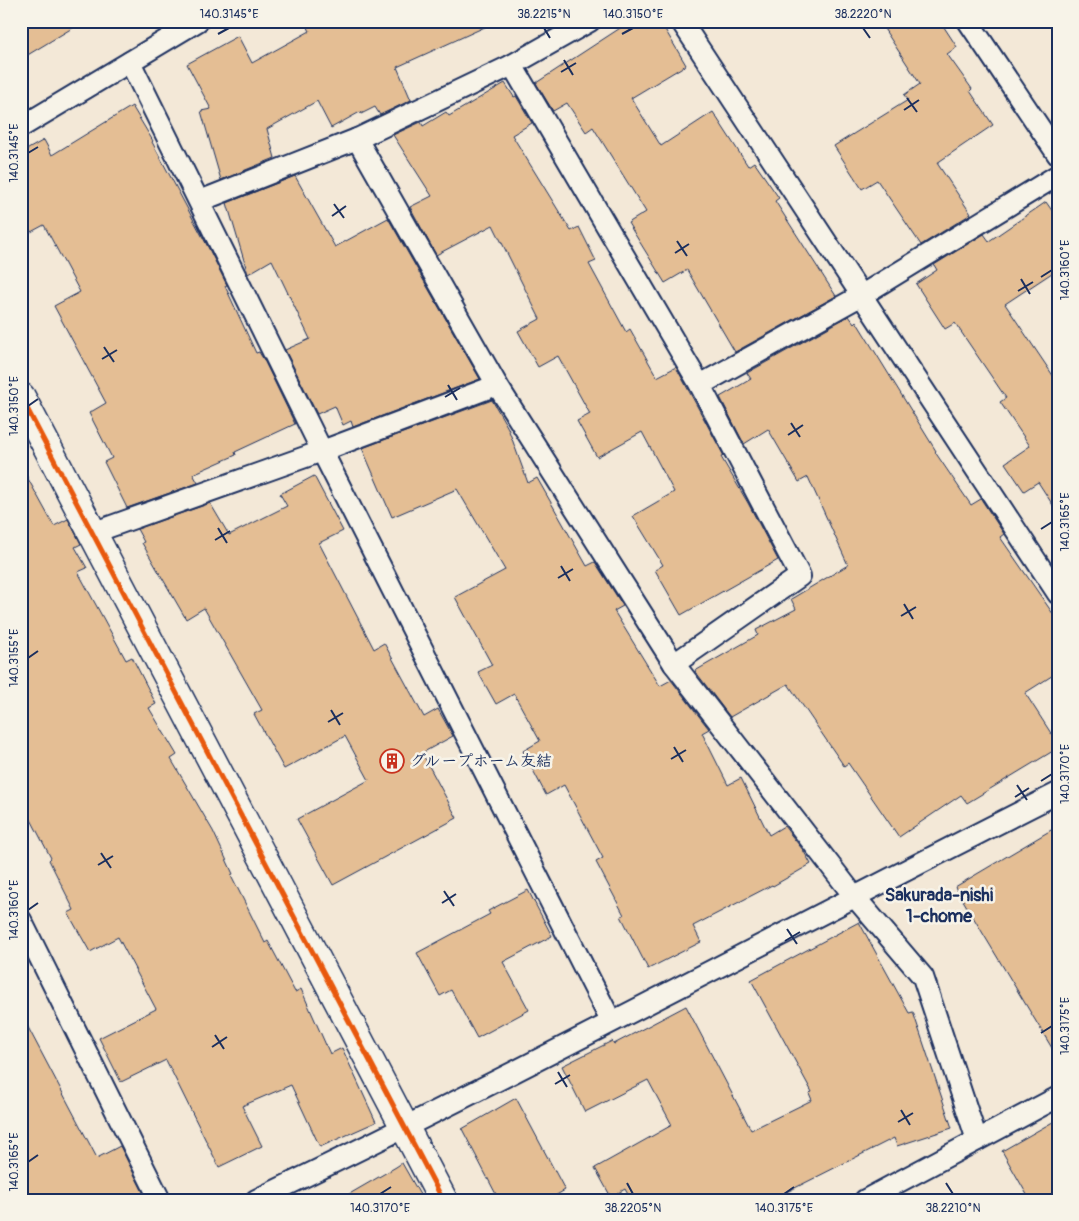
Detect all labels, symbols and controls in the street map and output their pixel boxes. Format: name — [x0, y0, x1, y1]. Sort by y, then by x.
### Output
text: 140.3145°E — [200, 7, 258, 22]
text: 38.2215°N — [517, 7, 571, 22]
text: 140.3150°E — [603, 7, 663, 22]
text: 38.2220°N — [834, 7, 892, 22]
text: 140.3145°E — [7, 124, 22, 182]
text: 140.3160°E — [1058, 240, 1073, 300]
text: 140.3150°E — [7, 376, 22, 436]
text: 140.3165°E — [1058, 493, 1073, 551]
text: 140.3155°E — [7, 629, 22, 687]
text: 140.3170°E — [1058, 744, 1073, 804]
building icon: グループホーム友結 — [379, 748, 405, 774]
place label: グループホーム友結 — [410, 751, 552, 771]
text: 140.3160°E — [7, 880, 22, 940]
district label: Sakurada-nishi 1-chome — [885, 884, 993, 928]
text: 140.3175°E — [1058, 997, 1073, 1055]
text: 140.3165°E — [7, 1133, 22, 1191]
text: 140.3170°E — [350, 1201, 410, 1216]
text: 38.2205°N — [605, 1201, 661, 1216]
text: 140.3175°E — [755, 1201, 813, 1216]
text: 38.2210°N — [925, 1201, 981, 1216]

